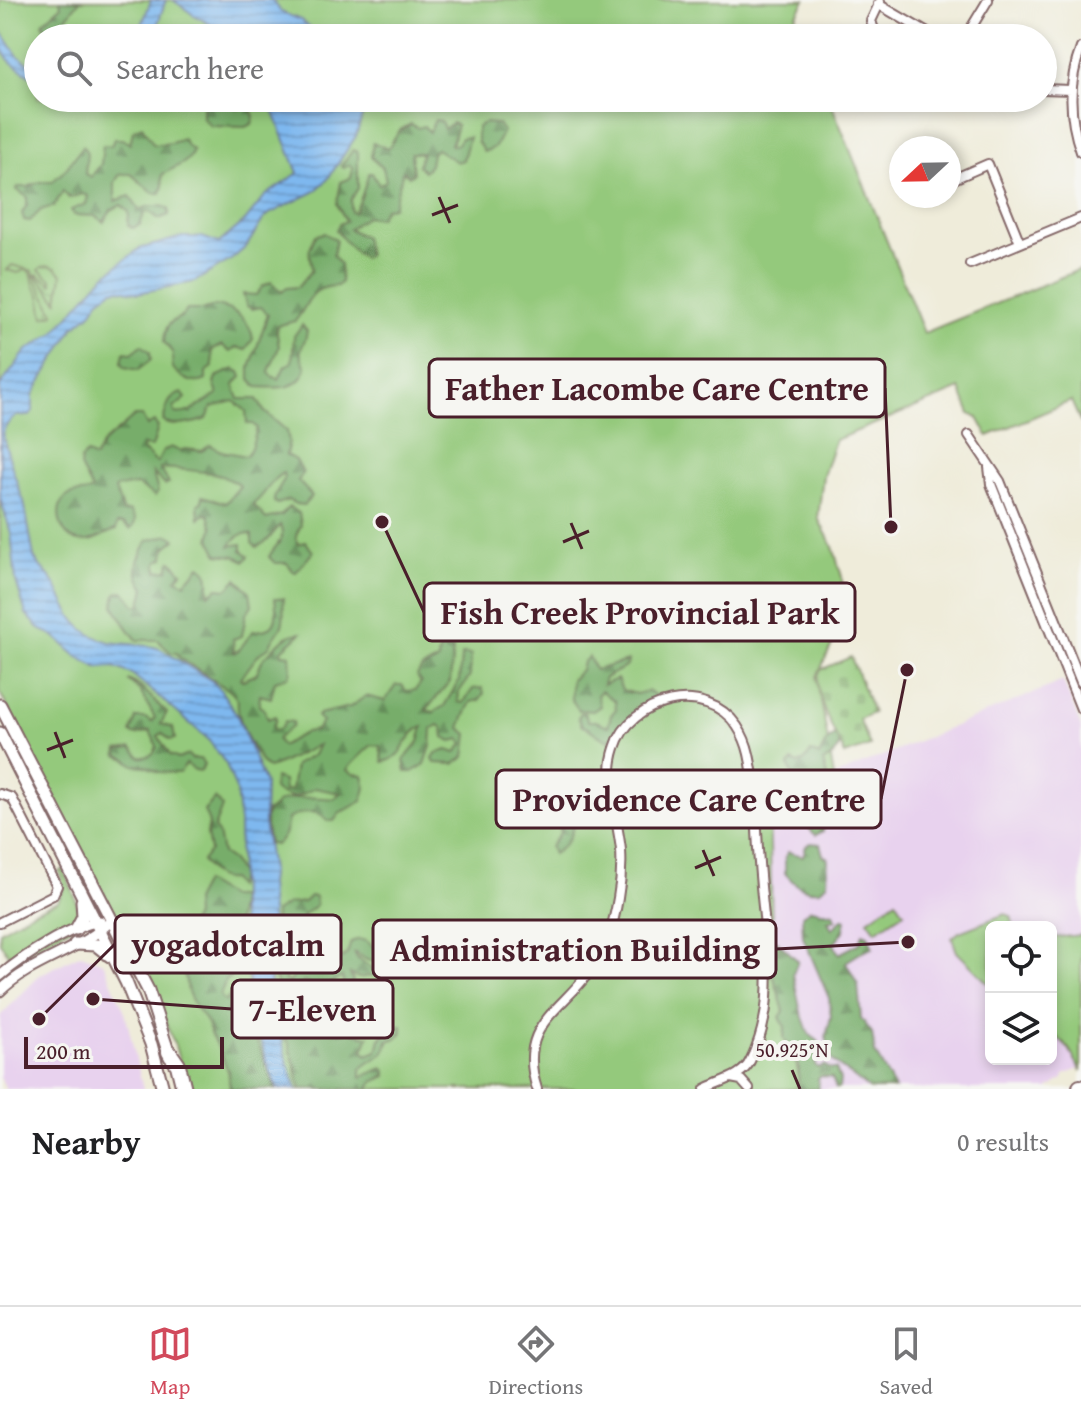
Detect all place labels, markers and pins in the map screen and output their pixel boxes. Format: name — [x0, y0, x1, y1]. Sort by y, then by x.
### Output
callout: Father Lacombe Care Centre — [429, 359, 885, 417]
callout: Fish Creek Provincial Park — [424, 583, 855, 641]
callout: Providence Care Centre — [496, 770, 881, 828]
callout: yogadotcalm — [115, 915, 341, 973]
callout: Administration Building — [373, 920, 776, 978]
callout: 7-Eleven — [232, 980, 393, 1038]

